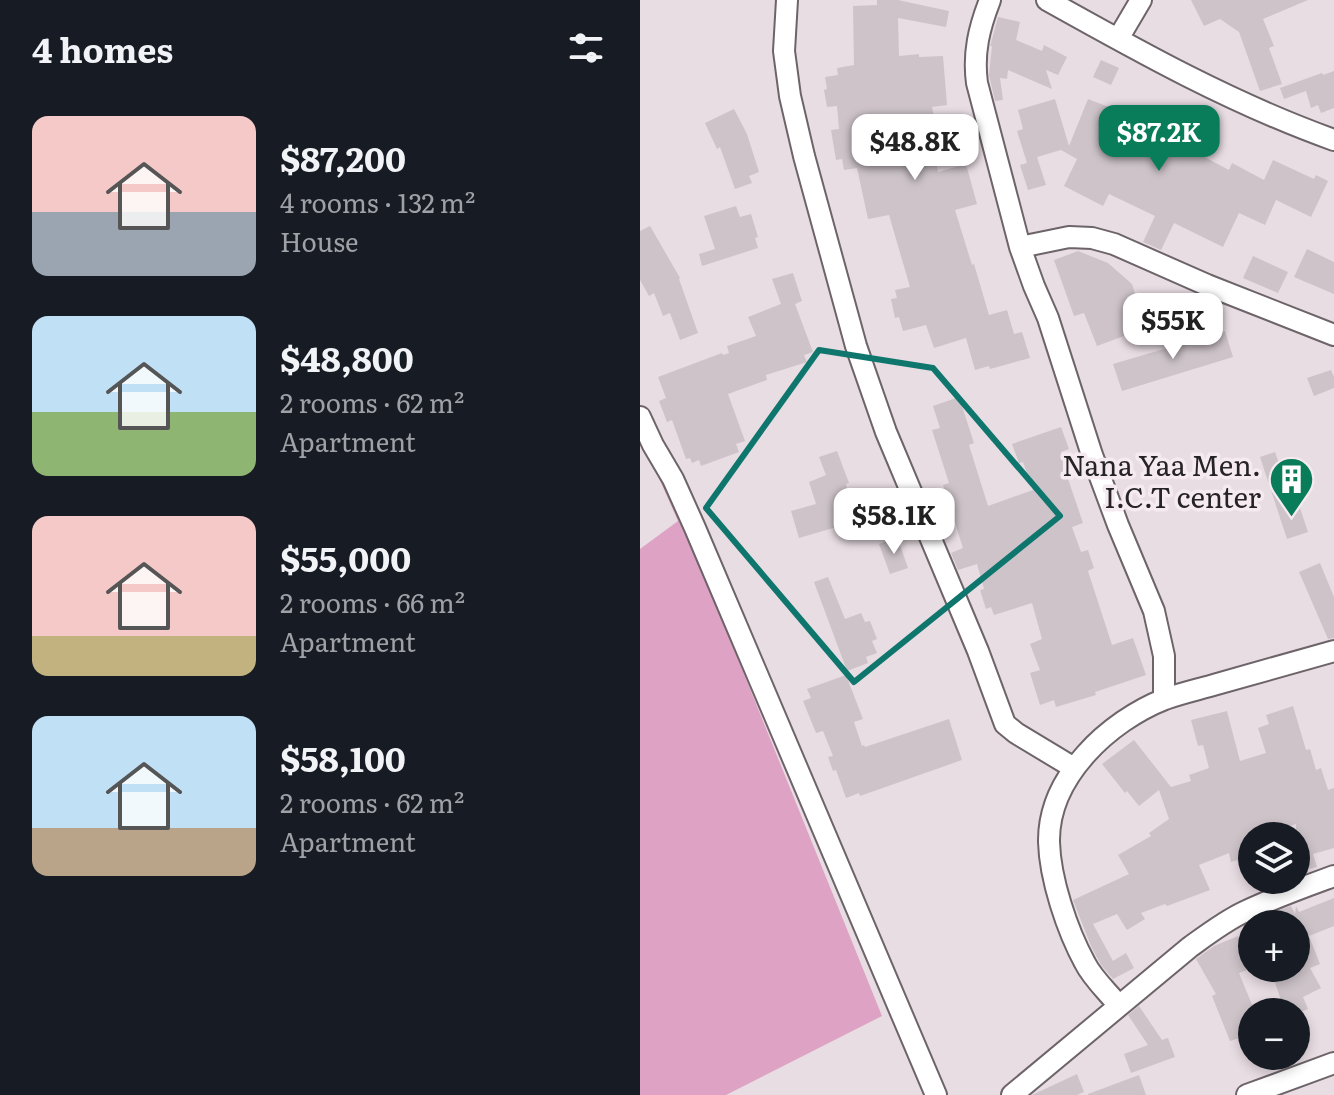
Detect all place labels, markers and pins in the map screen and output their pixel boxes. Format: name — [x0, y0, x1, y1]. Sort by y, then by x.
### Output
pin: $87.2K — [1094, 105, 1224, 173]
pin: $48.8K — [850, 114, 980, 182]
pin: $55K — [1126, 293, 1220, 361]
place label: Nana Yaa Men. I.C.T center — [1062, 443, 1262, 517]
building icon: Nana Yaa Men. I.C.T center — [1268, 456, 1316, 519]
pin: $58.1K — [829, 488, 959, 556]

